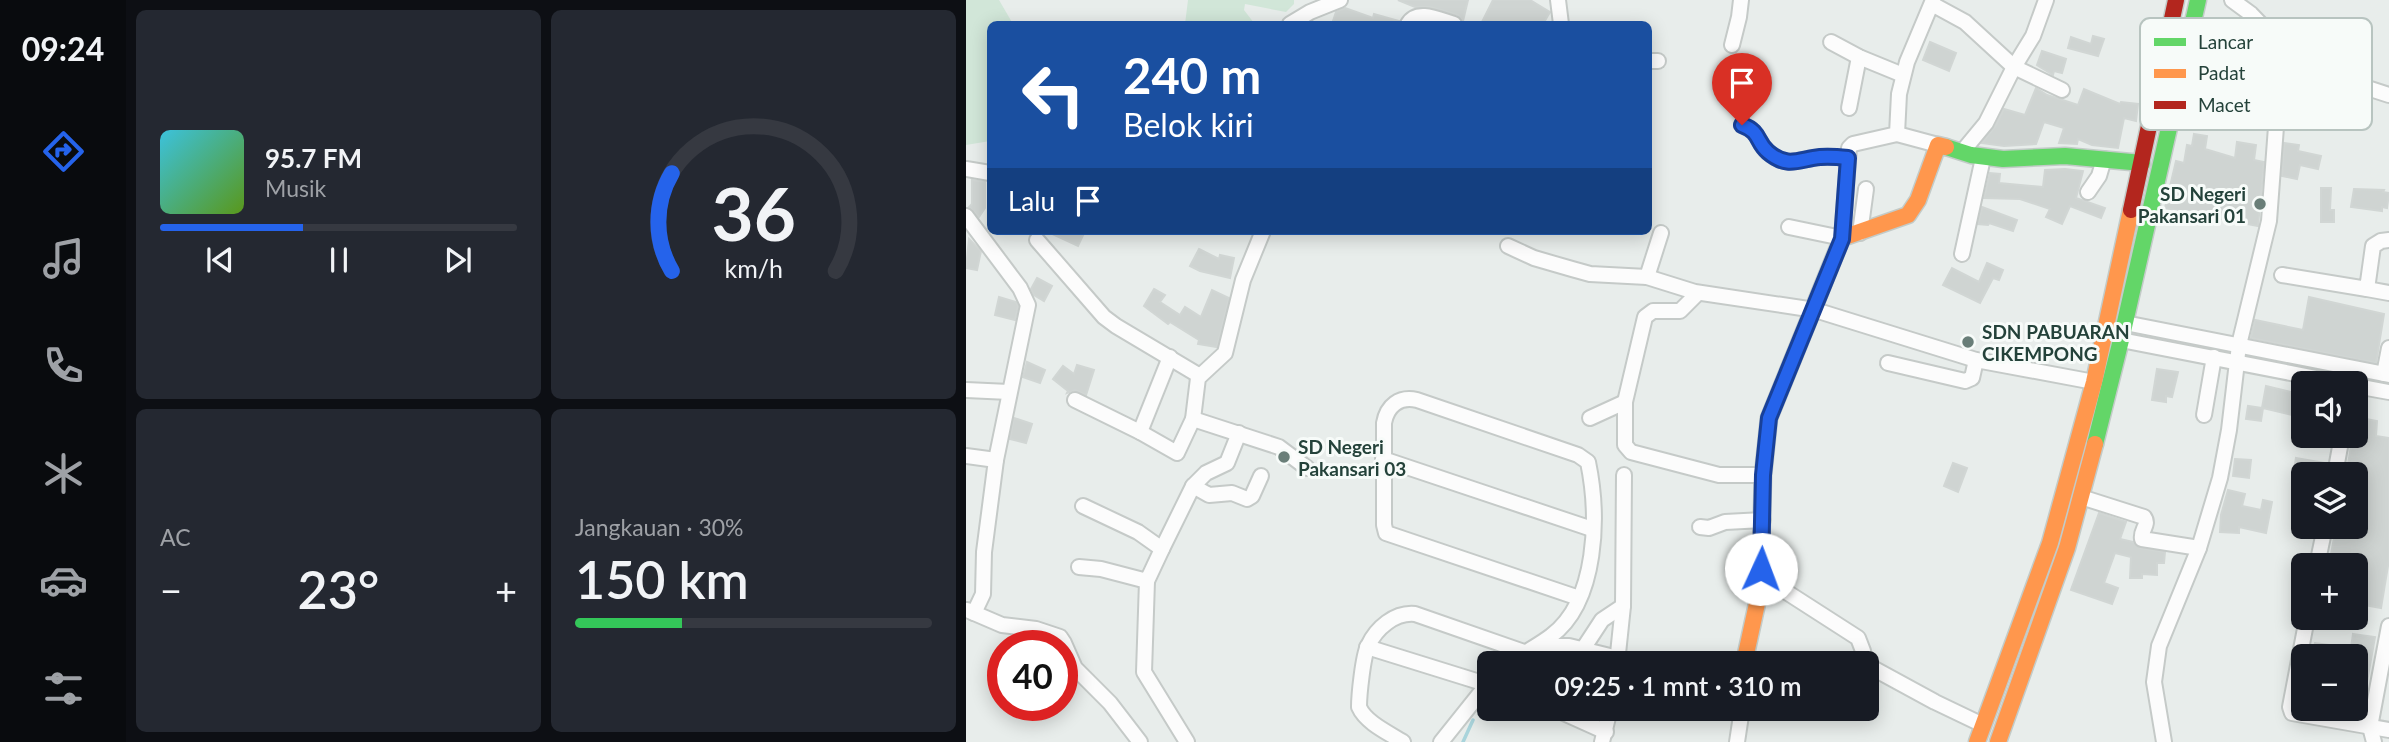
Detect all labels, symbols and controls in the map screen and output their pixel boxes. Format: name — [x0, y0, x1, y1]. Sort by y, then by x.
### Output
legend — [2140, 18, 2372, 130]
text: 09:24 — [22, 29, 104, 68]
text: Lancar — [2198, 30, 2253, 53]
text: 240 m — [1123, 46, 1261, 104]
icon: left — [1008, 49, 1099, 140]
pin — [1712, 53, 1772, 125]
text: Padat — [2198, 61, 2246, 84]
icon: arrive — [1723, 64, 1761, 102]
text: Macet — [2198, 93, 2251, 116]
text: Belok kiri — [1123, 105, 1254, 144]
icon: directions — [39, 127, 88, 176]
text: 95.7 FM — [265, 142, 362, 174]
text: 36 — [711, 169, 796, 257]
text: Musik — [265, 174, 326, 202]
icon: arrive — [1069, 182, 1107, 220]
place label: SD Negeri Pakansari 01 — [2138, 182, 2246, 227]
text: Lalu — [1008, 185, 1055, 217]
marker: SD Negeri Pakansari 01 — [2252, 196, 2268, 212]
icon: music — [39, 234, 88, 283]
icon: previous — [201, 241, 239, 279]
icon: pause — [320, 241, 358, 279]
icon: next — [439, 241, 477, 279]
text: km/h — [724, 253, 783, 283]
place label: SDN PABUARAN CIKEMPONG — [1982, 320, 2130, 365]
marker: SDN PABUARAN CIKEMPONG — [1960, 334, 1976, 350]
icon: phone — [39, 341, 88, 390]
map controls — [2291, 371, 2368, 721]
button: sound — [2291, 371, 2368, 448]
place label: SD Negeri Pakansari 03 — [1298, 435, 1406, 480]
icon: climate — [39, 449, 88, 498]
marker: SD Negeri Pakansari 03 — [1276, 449, 1292, 465]
button: layers — [2291, 462, 2368, 539]
text: Jangkauan · 30% — [575, 513, 744, 541]
text: AC — [160, 523, 191, 551]
position arrow — [1724, 532, 1798, 606]
text: 150 km — [575, 548, 749, 610]
button: + — [2291, 553, 2368, 630]
icon: car — [39, 556, 88, 605]
text: 23° — [298, 558, 379, 620]
text: − — [160, 567, 182, 613]
text: + — [495, 567, 517, 613]
speed limit sign: 40 — [987, 630, 1078, 721]
button: − — [2291, 644, 2368, 721]
icon: filters — [39, 664, 88, 713]
text: 09:25 · 1 mnt · 310 m — [1554, 670, 1802, 702]

